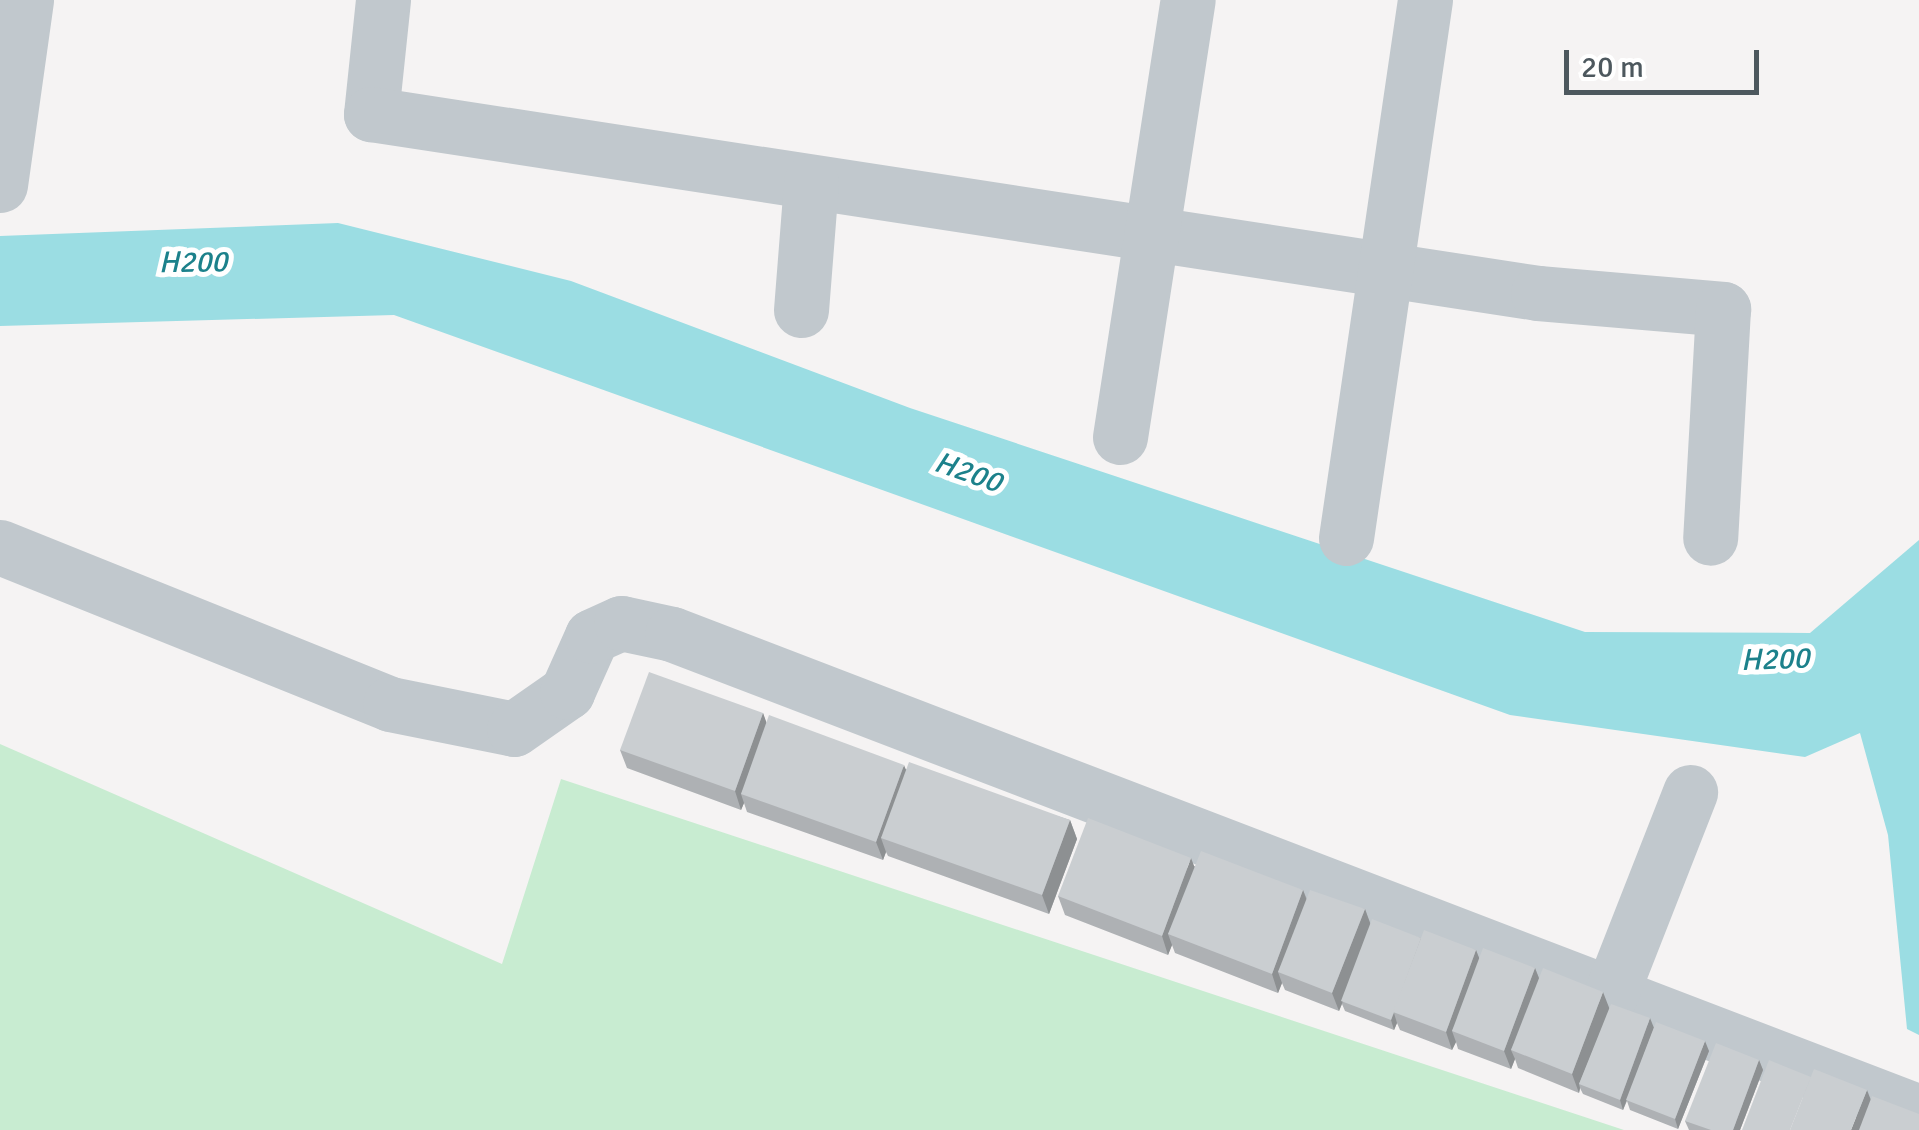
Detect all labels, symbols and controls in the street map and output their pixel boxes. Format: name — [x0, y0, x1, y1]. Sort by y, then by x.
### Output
scale bar — [1569, 30, 1764, 92]
text: 20 m — [1581, 49, 1644, 86]
water label: H200 — [158, 244, 228, 282]
water label: H200 — [930, 445, 1006, 501]
water label: H200 — [1740, 641, 1810, 679]

